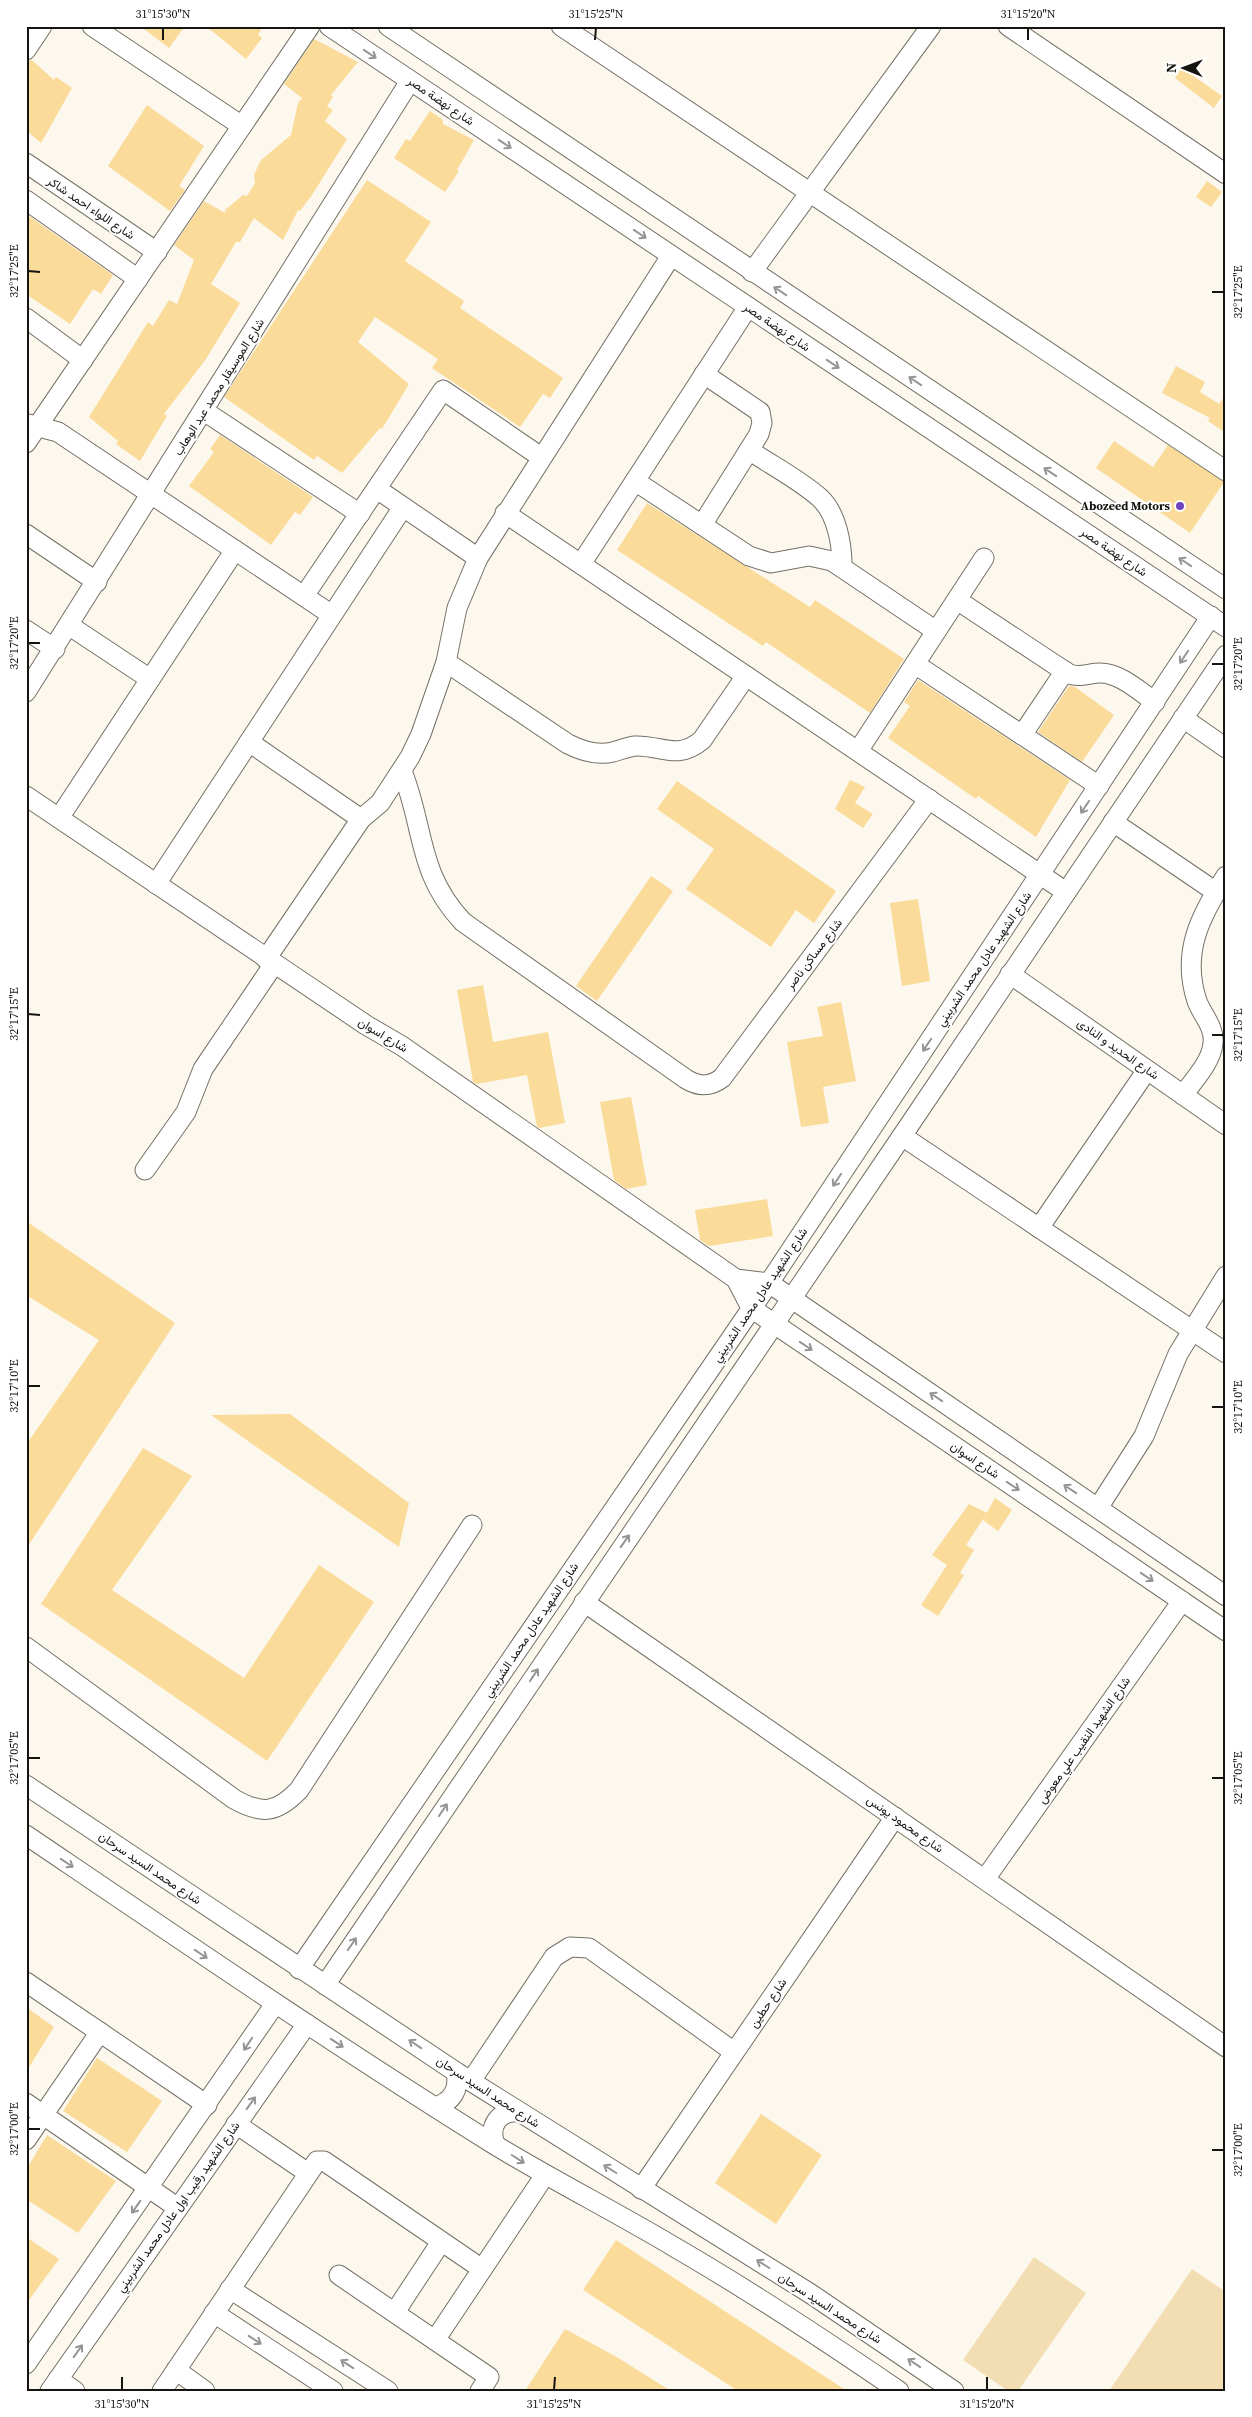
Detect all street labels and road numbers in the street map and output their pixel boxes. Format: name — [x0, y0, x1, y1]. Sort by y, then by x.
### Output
street label: شارع نهضة مصر — [403, 72, 477, 130]
street label: شارع اللواء احمد شاكر — [43, 172, 138, 244]
street label: شارع نهضة مصر — [739, 298, 813, 356]
street label: شارع الموسيقار محمد عبد الوهاب — [170, 315, 269, 459]
street label: شارع نهضة مصر — [1076, 523, 1150, 581]
street label: شارع الشهيد عادل محمد الشربيني — [933, 888, 1037, 1031]
street label: شارع مساكن ناصر — [782, 915, 847, 994]
street label: شارع اسوان — [355, 1014, 411, 1057]
street label: شارع الحديد و النادى — [1073, 1015, 1162, 1084]
street label: شارع الشهيد عادل محمد الشربيني — [709, 1224, 813, 1367]
street label: شارع اسوان — [947, 1438, 1002, 1483]
street label: شارع الشهيد عادل محمد الشربيني — [480, 1559, 584, 1702]
street label: شارع الشهيد النقيب علي معوض — [1034, 1673, 1136, 1808]
street label: شارع محمود يونس — [863, 1792, 947, 1857]
street label: شارع محمد السيد سرحان — [95, 1828, 204, 1909]
street label: شارع حطين — [746, 1975, 791, 2031]
street label: شارع محمد السيد سرحان — [433, 2053, 543, 2132]
street label: شارع الشهيد رقيب اول عادل محمد الشربيني — [113, 2118, 245, 2297]
street label: شارع محمد السيد سرحان — [775, 2269, 885, 2348]

